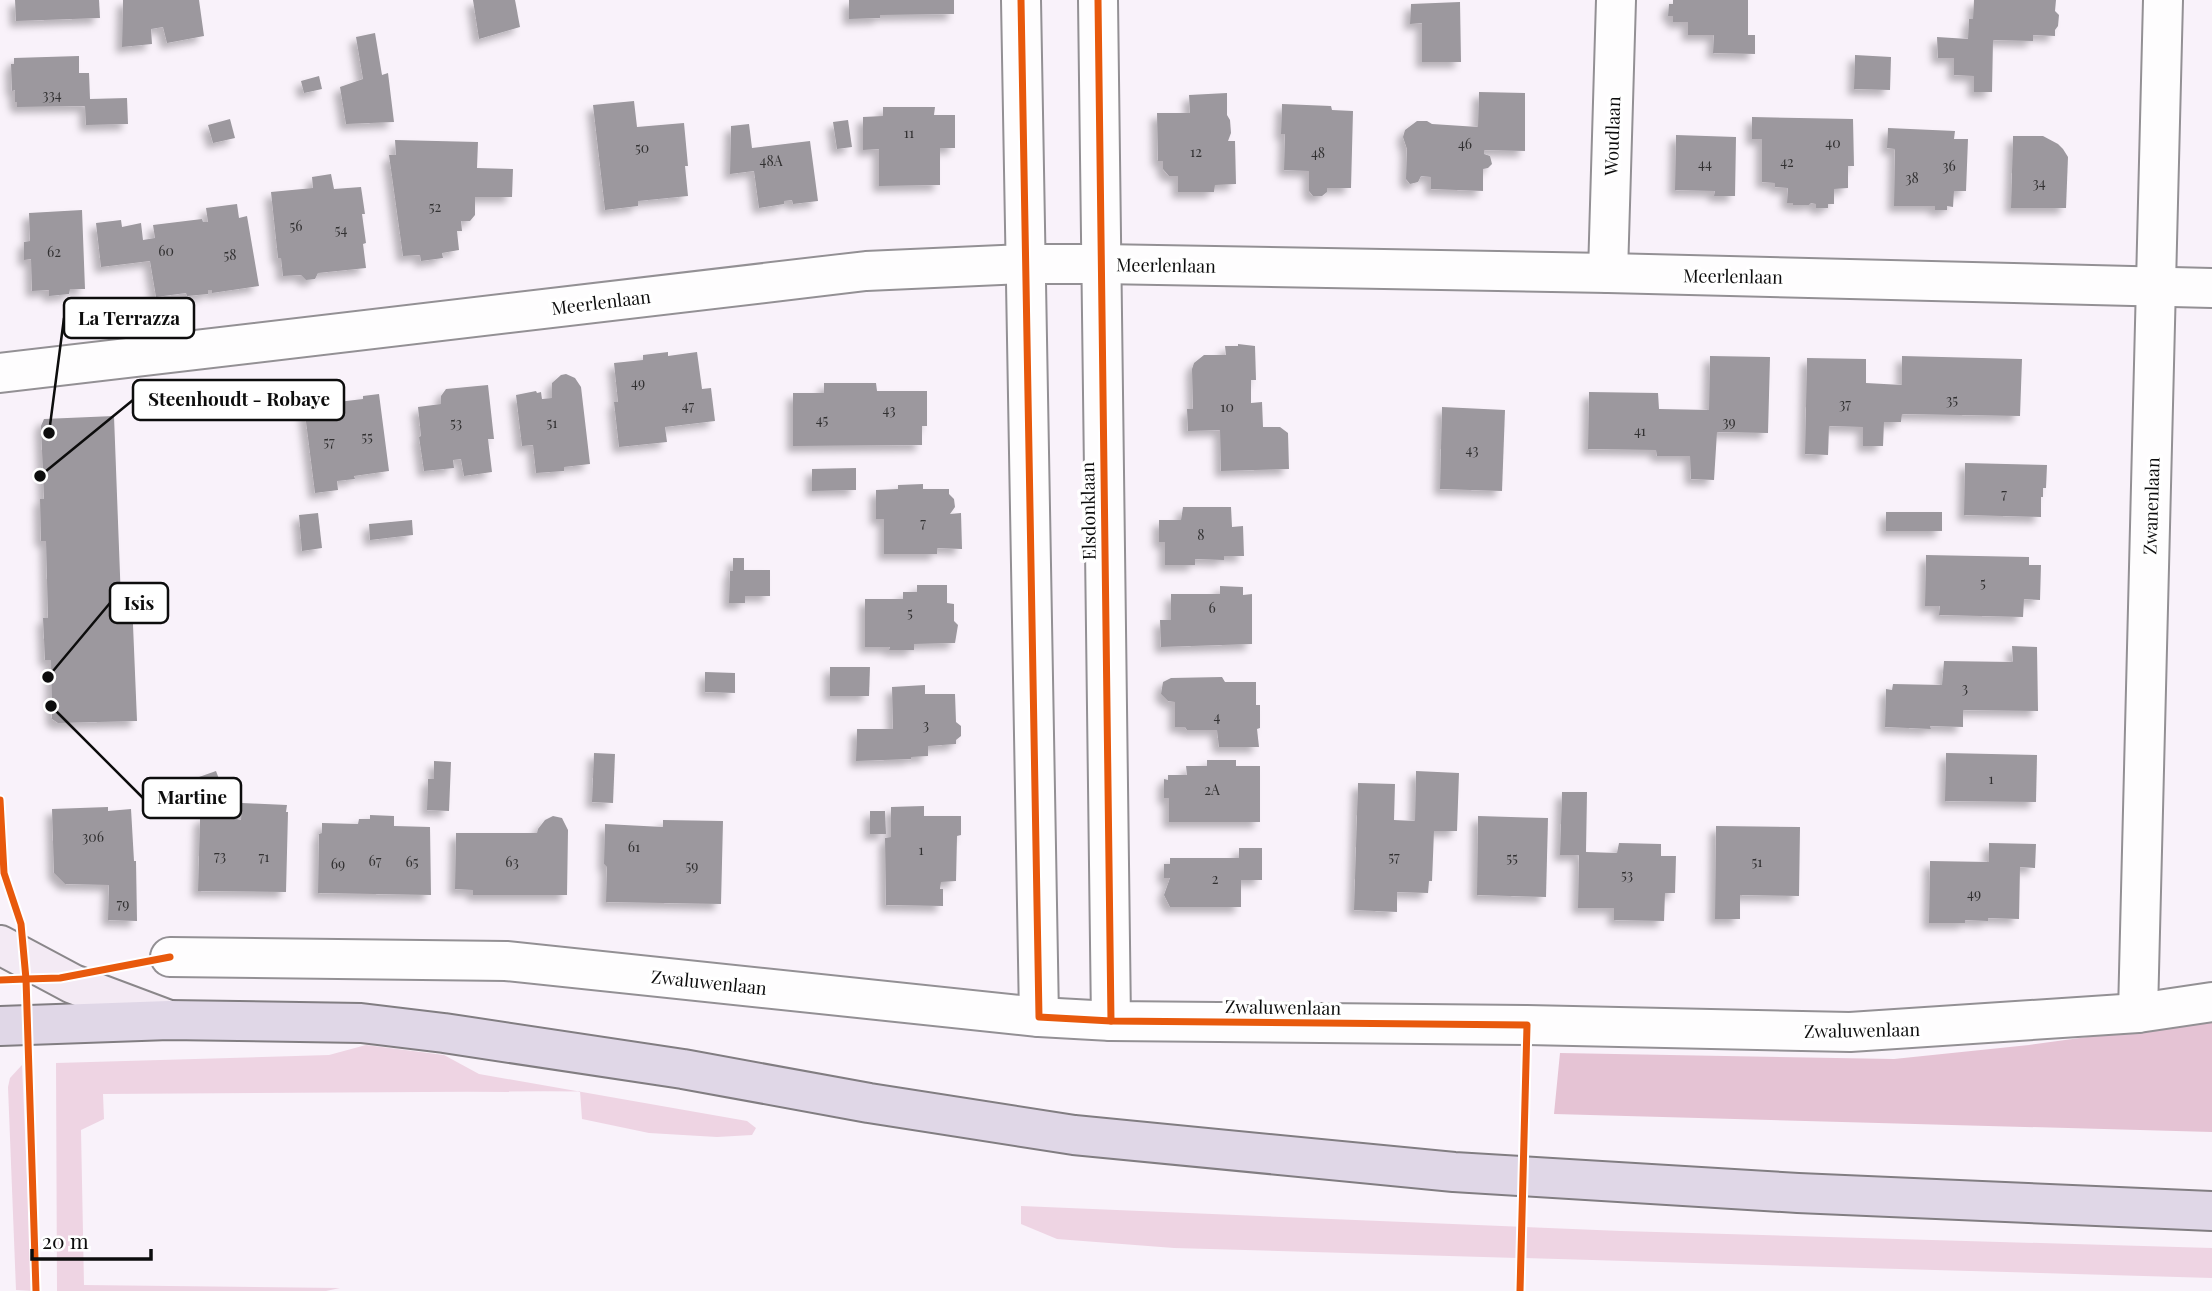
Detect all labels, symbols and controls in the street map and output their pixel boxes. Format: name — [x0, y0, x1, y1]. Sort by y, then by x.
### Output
house number: 334 — [42, 85, 62, 104]
street label: Woudlaan — [1599, 96, 1625, 177]
house number: 11 — [904, 123, 914, 142]
house number: 40 — [1825, 133, 1841, 152]
house number: 46 — [1458, 134, 1472, 153]
house number: 50 — [635, 138, 649, 157]
house number: 12 — [1190, 142, 1202, 161]
house number: 48 — [1311, 143, 1325, 162]
house number: 48A — [759, 151, 783, 170]
house number: 42 — [1780, 152, 1794, 171]
house number: 44 — [1698, 154, 1712, 173]
house number: 36 — [1942, 156, 1956, 175]
house number: 38 — [1905, 168, 1919, 187]
house number: 34 — [2032, 173, 2046, 192]
house number: 52 — [429, 197, 442, 216]
house number: 56 — [289, 216, 303, 235]
house number: 54 — [335, 220, 347, 239]
house number: 60 — [158, 241, 174, 260]
house number: 62 — [47, 242, 61, 261]
house number: 58 — [223, 245, 237, 264]
street label: Meerlenlaan — [1116, 252, 1216, 278]
street label: Meerlenlaan — [1683, 263, 1783, 289]
street label: Meerlenlaan — [550, 284, 652, 320]
callout: La Terrazza — [64, 298, 194, 338]
text: La Terrazza — [78, 304, 180, 330]
house number: 49 — [631, 373, 645, 392]
callout: Steenhoudt - Robaye — [133, 380, 344, 420]
text: Steenhoudt - Robaye — [148, 385, 330, 411]
house number: 35 — [1946, 390, 1958, 409]
house number: 37 — [1839, 394, 1851, 413]
house number: 47 — [682, 396, 695, 415]
house number: 10 — [1220, 397, 1234, 416]
house number: 43 — [883, 400, 895, 419]
house number: 45 — [816, 410, 829, 429]
house number: 39 — [1722, 412, 1736, 431]
house number: 53 — [450, 413, 462, 432]
house number: 51 — [547, 413, 558, 432]
house number: 41 — [1634, 421, 1646, 440]
house number: 55 — [361, 427, 373, 446]
house number: 57 — [323, 432, 335, 451]
house number: 43 — [1466, 440, 1478, 459]
street label: Zwanenlaan — [2137, 457, 2165, 555]
street label: Elsdonklaan — [1075, 461, 1101, 560]
house number: 7 — [2001, 484, 2007, 503]
house number: 7 — [920, 513, 926, 532]
house number: 8 — [1197, 525, 1205, 544]
house number: 5 — [1980, 573, 1986, 592]
callout: Isis — [110, 583, 168, 623]
text: Isis — [124, 589, 155, 615]
house number: 6 — [1208, 598, 1216, 617]
house number: 5 — [907, 603, 913, 622]
house number: 3 — [1962, 678, 1968, 697]
house number: 4 — [1214, 707, 1221, 726]
house number: 3 — [923, 715, 929, 734]
house number: 1 — [1988, 769, 1994, 788]
callout: Martine — [143, 778, 241, 818]
house number: 2A — [1204, 780, 1220, 799]
text: Martine — [157, 783, 227, 809]
house number: 306 — [82, 827, 104, 846]
house number: 61 — [628, 837, 640, 856]
house number: 1 — [918, 840, 924, 859]
house number: 73 — [214, 846, 226, 865]
house number: 71 — [259, 847, 269, 866]
house number: 57 — [1388, 847, 1400, 866]
house number: 55 — [1506, 848, 1518, 867]
house number: 67 — [369, 851, 382, 870]
house number: 65 — [405, 852, 419, 871]
house number: 63 — [505, 852, 519, 871]
house number: 51 — [1752, 852, 1763, 871]
house number: 69 — [331, 854, 345, 873]
house number: 59 — [686, 856, 698, 875]
house number: 53 — [1621, 865, 1633, 884]
house number: 2 — [1212, 869, 1219, 888]
house number: 49 — [1967, 884, 1981, 903]
house number: 79 — [117, 894, 129, 913]
street label: Zwaluwenlaan — [650, 964, 768, 1000]
street label: Zwaluwenlaan — [1225, 994, 1341, 1020]
street label: Zwaluwenlaan — [1804, 1017, 1920, 1043]
scale bar — [32, 1218, 150, 1262]
text: 20 m — [42, 1226, 89, 1254]

